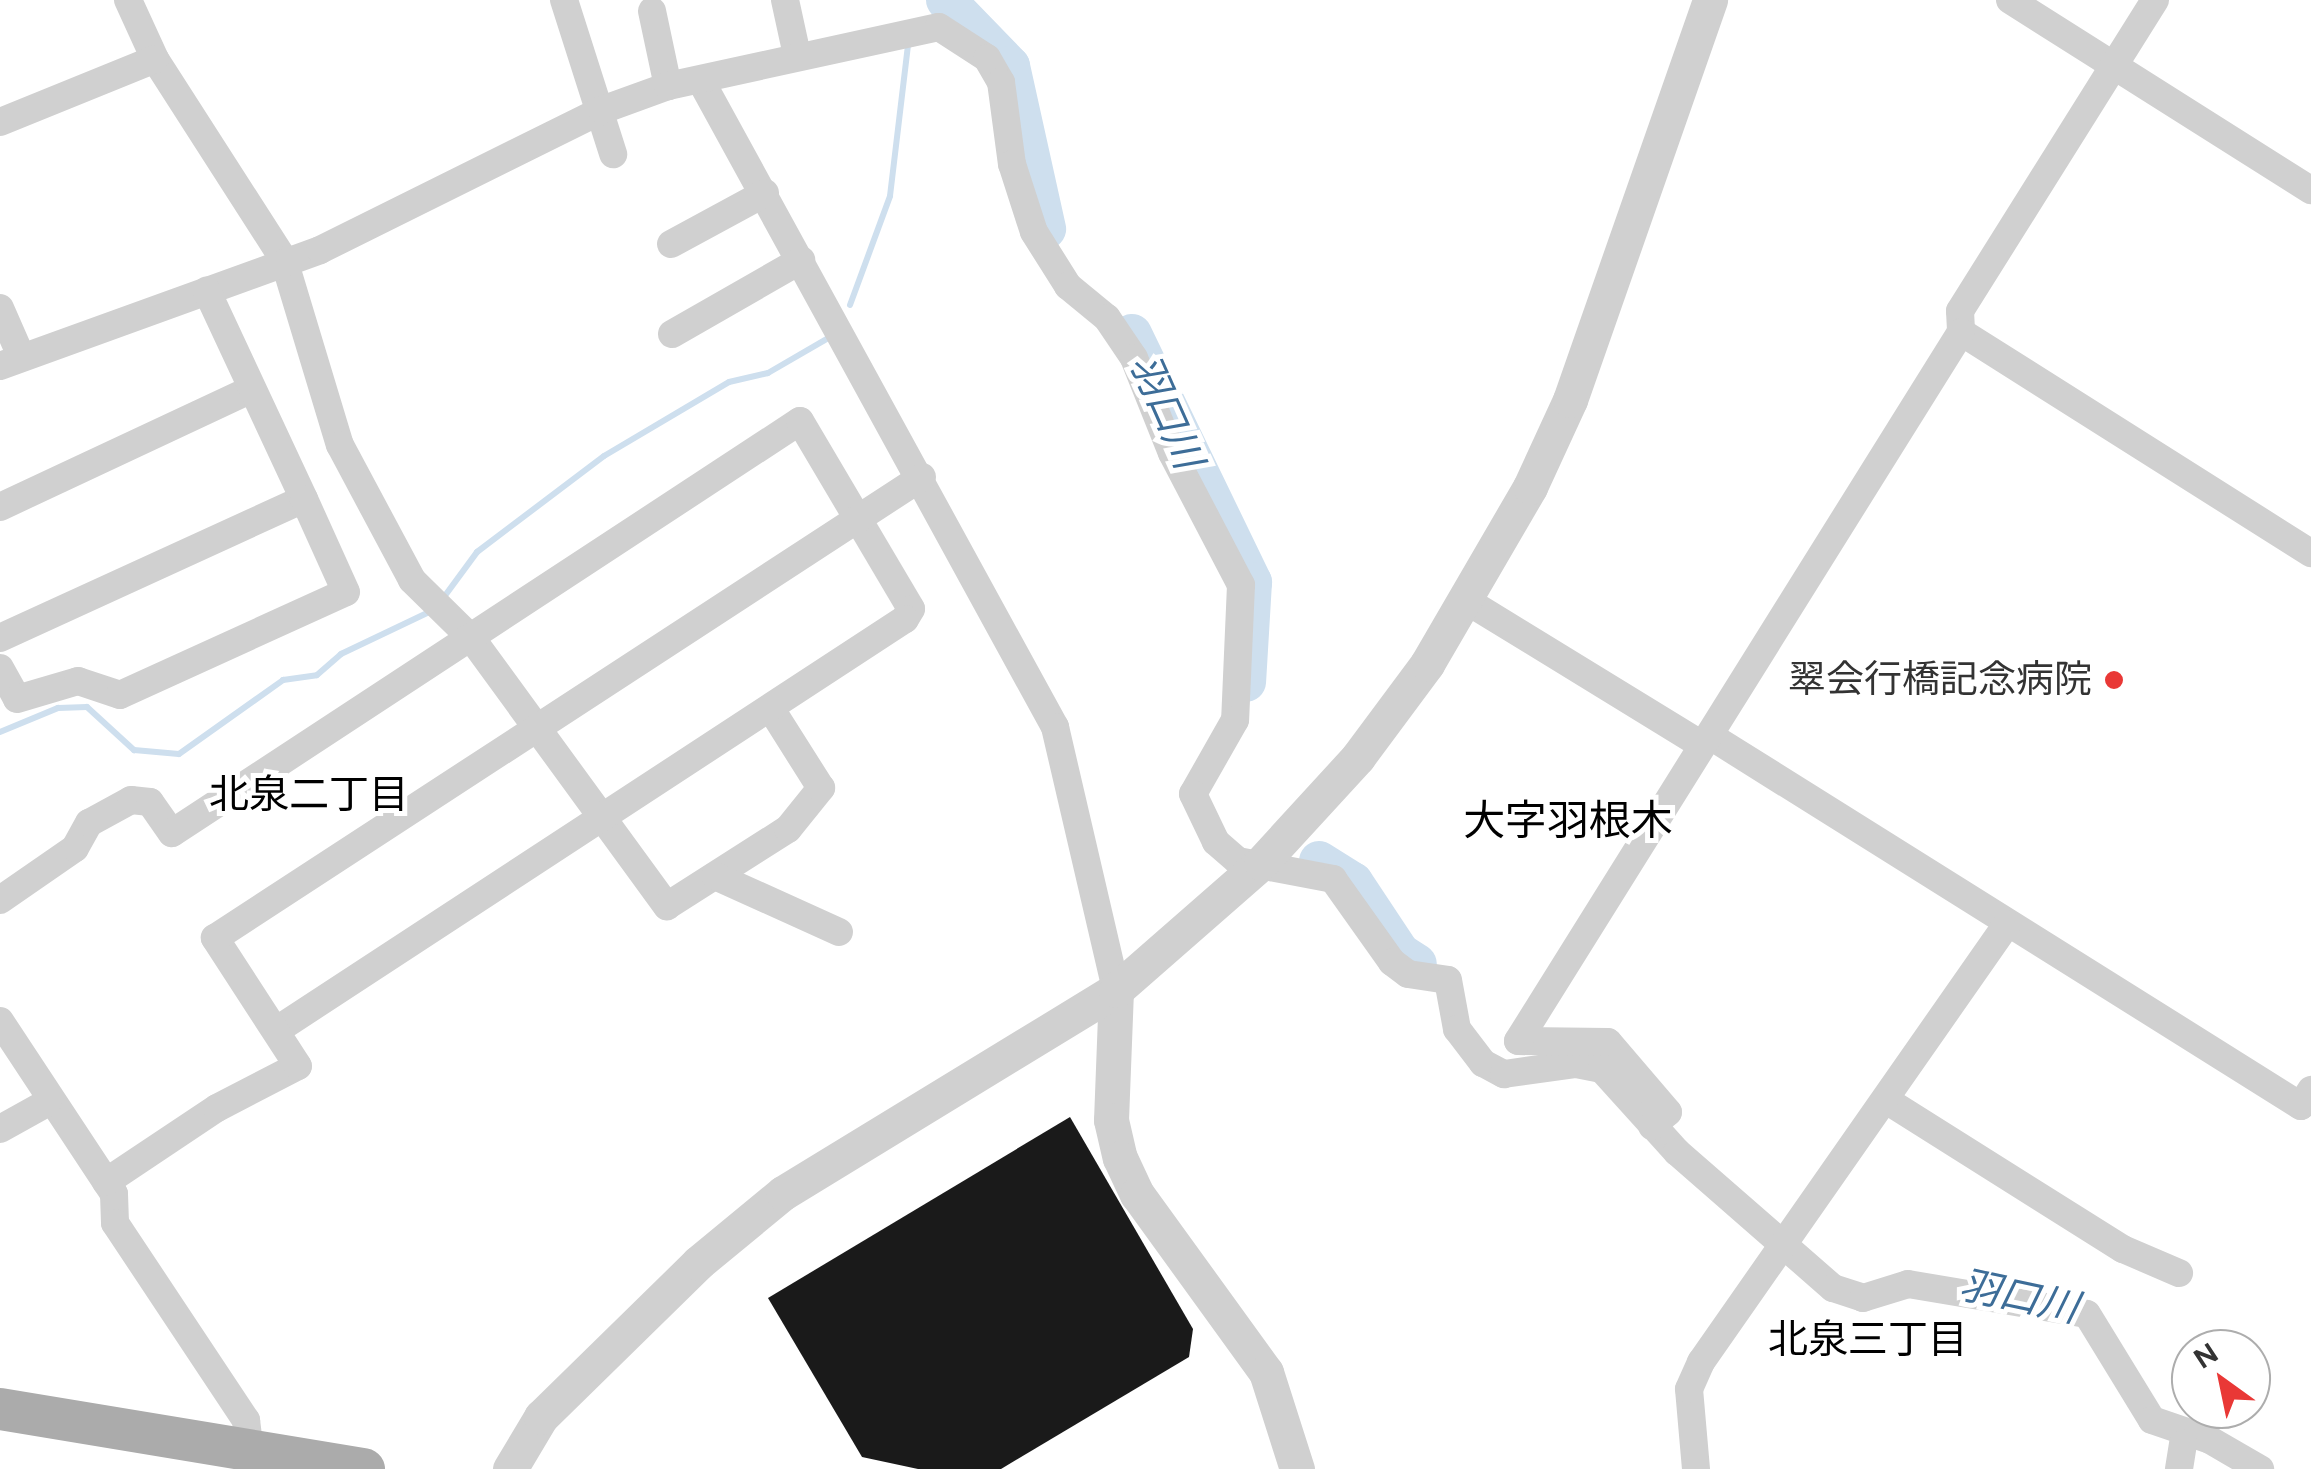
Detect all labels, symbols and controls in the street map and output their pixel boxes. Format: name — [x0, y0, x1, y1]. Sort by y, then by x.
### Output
water label: 羽口川 — [1121, 346, 1213, 476]
place label: 翠会行橋記念病院 — [1788, 657, 2092, 703]
marker: 翠会行橋記念病院 — [2101, 667, 2127, 693]
district label: 北泉二丁目 — [209, 770, 409, 818]
district label: 大字羽根木 — [1463, 796, 1673, 846]
water label: 羽口川 — [1955, 1260, 2083, 1332]
district label: 北泉三丁目 — [1768, 1315, 1968, 1363]
north arrow — [2171, 1329, 2271, 1429]
text: N — [2187, 1335, 2224, 1376]

